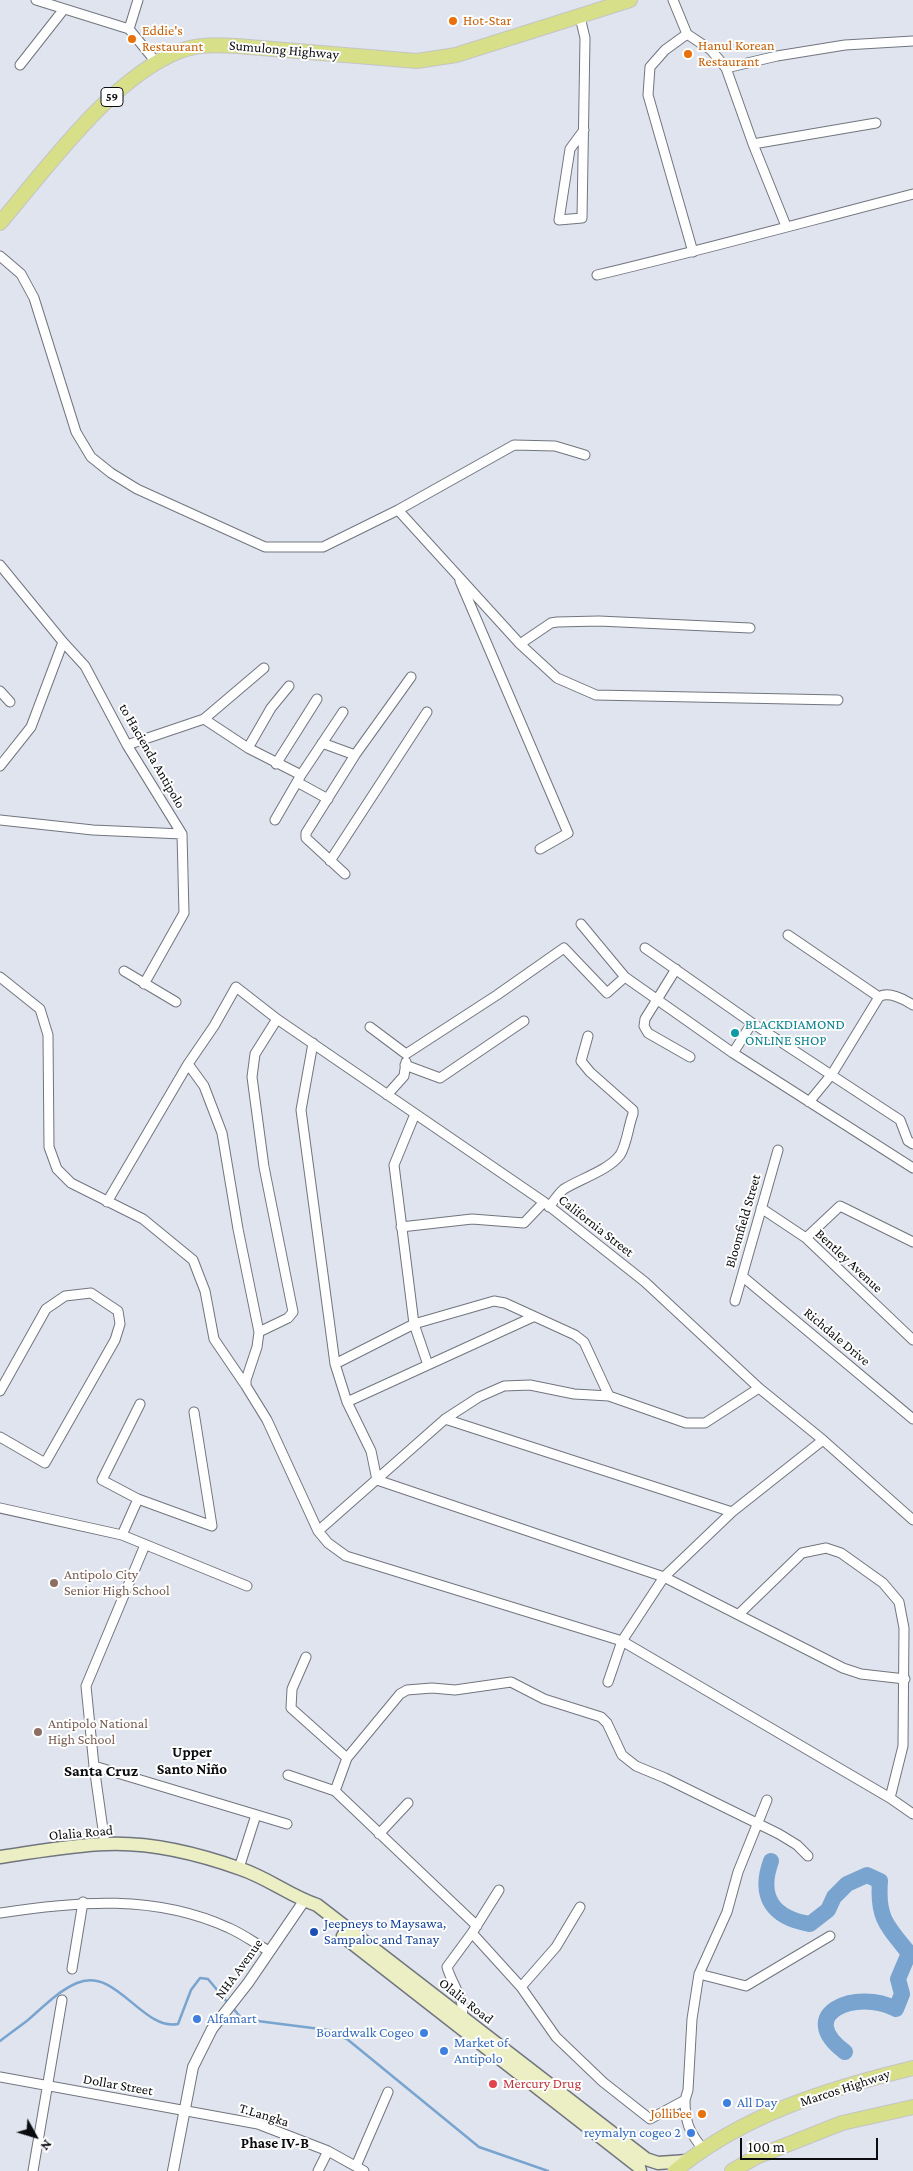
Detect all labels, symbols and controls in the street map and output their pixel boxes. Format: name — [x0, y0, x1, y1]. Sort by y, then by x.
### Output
place label: Hot-Star — [463, 13, 511, 29]
marker: Hot-Star — [447, 15, 459, 27]
place label: Eddie's Restaurant — [142, 23, 203, 56]
marker: Eddie's Restaurant — [126, 33, 138, 45]
street label: Sumulong Highway — [228, 37, 340, 63]
place label: Hanul Korean Restaurant — [698, 38, 775, 70]
marker: Hanul Korean Restaurant — [682, 48, 694, 60]
road number: 59 — [101, 88, 123, 106]
street label: to Hacienda Antipolo — [115, 701, 189, 811]
place label: BLACKDIAMOND ONLINE SHOP — [745, 1017, 845, 1050]
marker: BLACKDIAMOND ONLINE SHOP — [729, 1027, 741, 1039]
street label: Bloomfield Street — [722, 1172, 764, 1270]
street label: California Street — [555, 1191, 637, 1261]
street label: Bentley Avenue — [812, 1226, 886, 1296]
street label: Richdale Drive — [800, 1304, 874, 1370]
place label: Antipolo City Senior High School — [64, 1567, 170, 1600]
marker: Antipolo City Senior High School — [48, 1577, 60, 1589]
place label: Antipolo National High School — [48, 1716, 148, 1748]
marker: Antipolo National High School — [32, 1726, 44, 1738]
district label: Upper Santo Niño — [157, 1743, 227, 1778]
district label: Santa Cruz — [64, 1761, 138, 1781]
street label: Olalia Road — [48, 1822, 114, 1844]
place label: Jeepneys to Maysawa, Sampaloc and Tanay — [324, 1916, 446, 1948]
marker: Jeepneys to Maysawa, Sampaloc and Tanay — [308, 1926, 320, 1938]
street label: NHA Avenue — [212, 1936, 266, 2002]
street label: Olalia Road — [435, 1975, 497, 2027]
place label: Alfamart — [207, 2011, 257, 2027]
marker: Alfamart — [191, 2013, 203, 2025]
place label: Boardwalk Cogeo — [316, 2025, 414, 2041]
marker: Boardwalk Cogeo — [418, 2027, 430, 2039]
place label: Market of Antipolo — [454, 2035, 508, 2068]
marker: Market of Antipolo — [438, 2045, 450, 2057]
street label: Marcos Highway — [798, 2066, 892, 2110]
street label: Dollar Street — [82, 2071, 154, 2099]
place label: Mercury Drug — [503, 2076, 581, 2092]
marker: Mercury Drug — [487, 2078, 499, 2090]
place label: All Day — [737, 2095, 777, 2111]
marker: All Day — [721, 2097, 733, 2109]
street label: T.Langka — [237, 2099, 291, 2131]
place label: Jollibee — [650, 2106, 692, 2122]
marker: Jollibee — [696, 2108, 708, 2120]
north arrow — [10, 2111, 60, 2161]
place label: reymalyn cogeo 2 — [584, 2125, 681, 2141]
marker: reymalyn cogeo 2 — [685, 2127, 697, 2139]
scale bar — [743, 2128, 880, 2160]
district label: Phase IV-B — [241, 2134, 309, 2152]
text: N — [37, 2137, 56, 2154]
text: 100 m — [748, 2139, 785, 2155]

